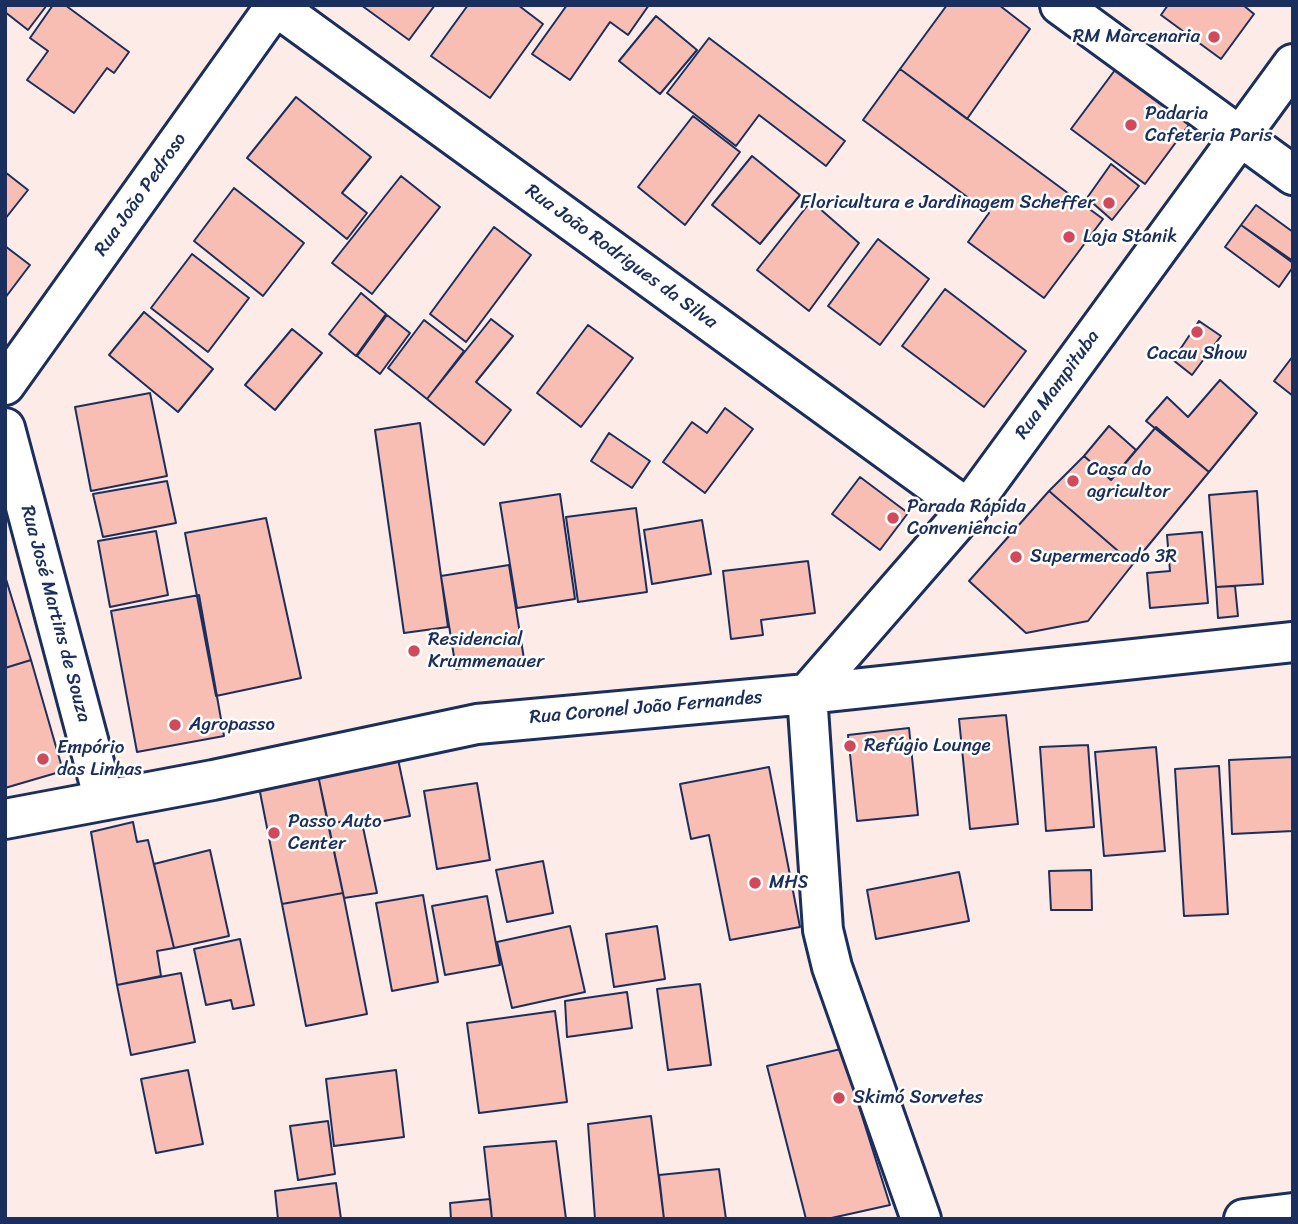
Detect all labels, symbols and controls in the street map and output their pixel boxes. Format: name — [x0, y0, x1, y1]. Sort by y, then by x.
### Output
place label: RM Marcenaria — [1073, 26, 1200, 48]
marker: RM Marcenaria — [1206, 29, 1222, 45]
place label: Padaria Cafeteria Paris — [1145, 103, 1272, 147]
marker: Padaria Cafeteria Paris — [1123, 117, 1139, 133]
street label: Rua João Pedroso — [90, 129, 192, 261]
street label: Rua João Rodrigues da Silva — [521, 180, 721, 334]
place label: Floricultura e Jardinagem Scheffer — [800, 192, 1095, 214]
marker: Floricultura e Jardinagem Scheffer — [1101, 195, 1117, 211]
place label: Loja Stanik — [1083, 226, 1177, 248]
marker: Loja Stanik — [1061, 229, 1077, 245]
marker: Cacau Show — [1189, 324, 1205, 340]
street label: Rua Mampituba — [1011, 326, 1105, 444]
place label: Cacau Show — [1147, 343, 1247, 365]
place label: Casa do agricultor — [1087, 459, 1170, 503]
marker: Casa do agricultor — [1065, 473, 1081, 489]
place label: Parada Rápida Conveniência — [907, 496, 1026, 540]
street label: Rua José Martins de Souza — [15, 503, 95, 725]
marker: Parada Rápida Conveniência — [885, 510, 901, 526]
place label: Supermercado 3R — [1030, 546, 1177, 568]
marker: Supermercado 3R — [1008, 549, 1024, 565]
place label: Residencial Krummenauer — [428, 629, 544, 673]
marker: Residencial Krummenauer — [406, 643, 422, 659]
street label: Rua Coronel João Fernandes — [529, 686, 763, 730]
place label: Agropasso — [189, 714, 275, 736]
marker: Agropasso — [167, 717, 183, 733]
place label: Refúgio Lounge — [864, 735, 991, 757]
place label: Empório das Linhas — [57, 737, 142, 781]
marker: Refúgio Lounge — [842, 738, 858, 754]
marker: Empório das Linhas — [35, 751, 51, 767]
place label: Passo Auto Center — [288, 811, 382, 855]
marker: Passo Auto Center — [266, 825, 282, 841]
place label: MHS — [769, 872, 808, 894]
marker: MHS — [747, 875, 763, 891]
place label: Skimó Sorvetes — [853, 1087, 983, 1109]
marker: Skimó Sorvetes — [831, 1090, 847, 1106]

